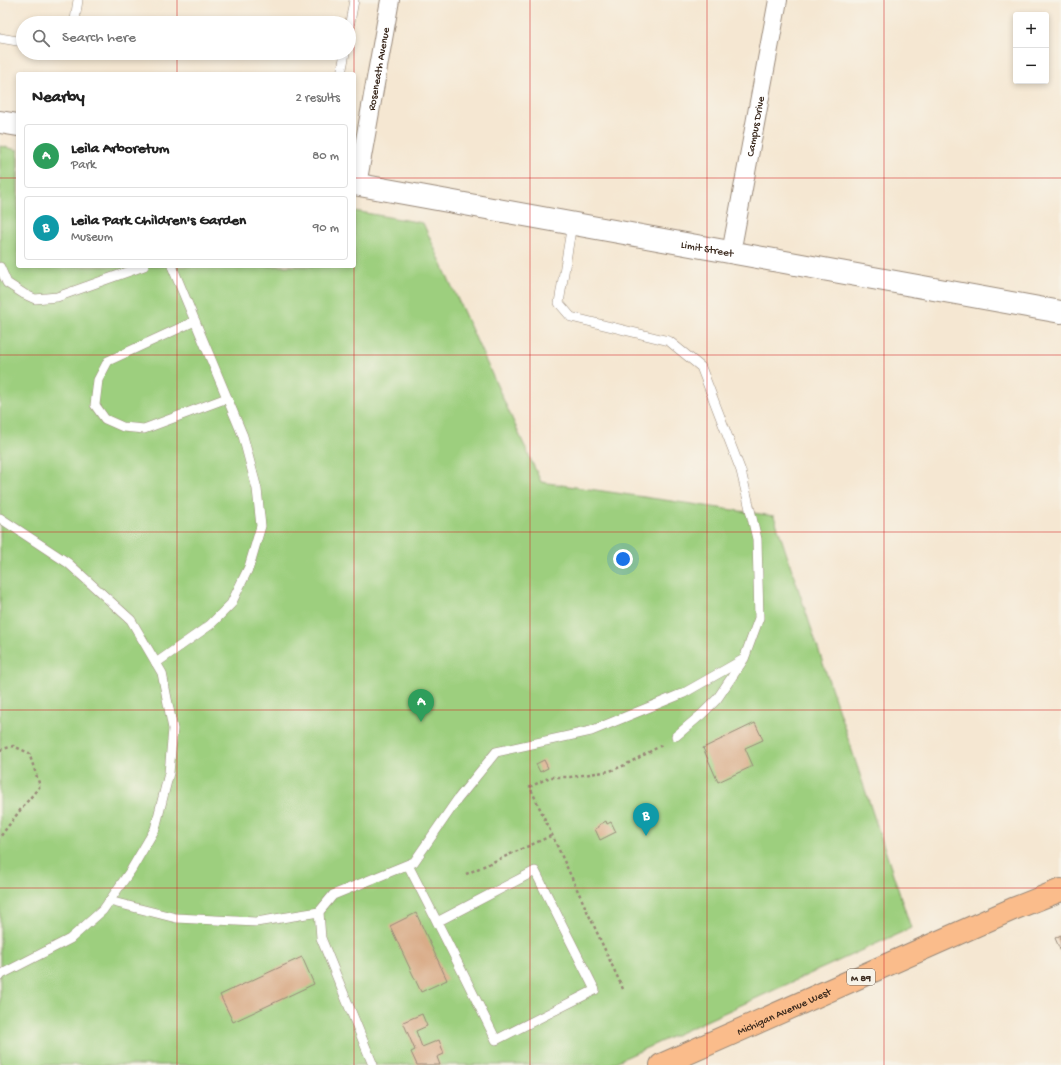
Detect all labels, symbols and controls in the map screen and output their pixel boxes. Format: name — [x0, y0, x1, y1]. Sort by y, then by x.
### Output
map controls — [1013, 12, 1049, 84]
button: + — [1013, 12, 1049, 48]
search box — [16, 16, 356, 60]
street label: Roseneath Avenue — [366, 26, 393, 112]
icon: search — [30, 27, 52, 49]
text: Search here — [62, 29, 136, 47]
button: − — [1013, 48, 1049, 84]
text: Nearby — [32, 88, 85, 108]
text: 2 results — [295, 91, 340, 106]
street label: Campus Drive — [745, 95, 768, 158]
text: Leila Arboretum — [71, 140, 169, 158]
text: A — [42, 149, 50, 164]
text: 80 m — [312, 149, 339, 164]
text: Park — [71, 158, 96, 173]
text: Leila Park Children's Garden — [71, 212, 246, 230]
text: B — [43, 221, 49, 236]
text: 90 m — [313, 221, 339, 236]
text: Museum — [71, 230, 113, 245]
street label: Limit Street — [680, 239, 736, 261]
your location — [613, 549, 633, 569]
pin: A — [408, 689, 434, 722]
pin: B — [633, 803, 659, 836]
road number: M 89 — [847, 969, 875, 985]
street label: Michigan Avenue West — [735, 986, 835, 1039]

